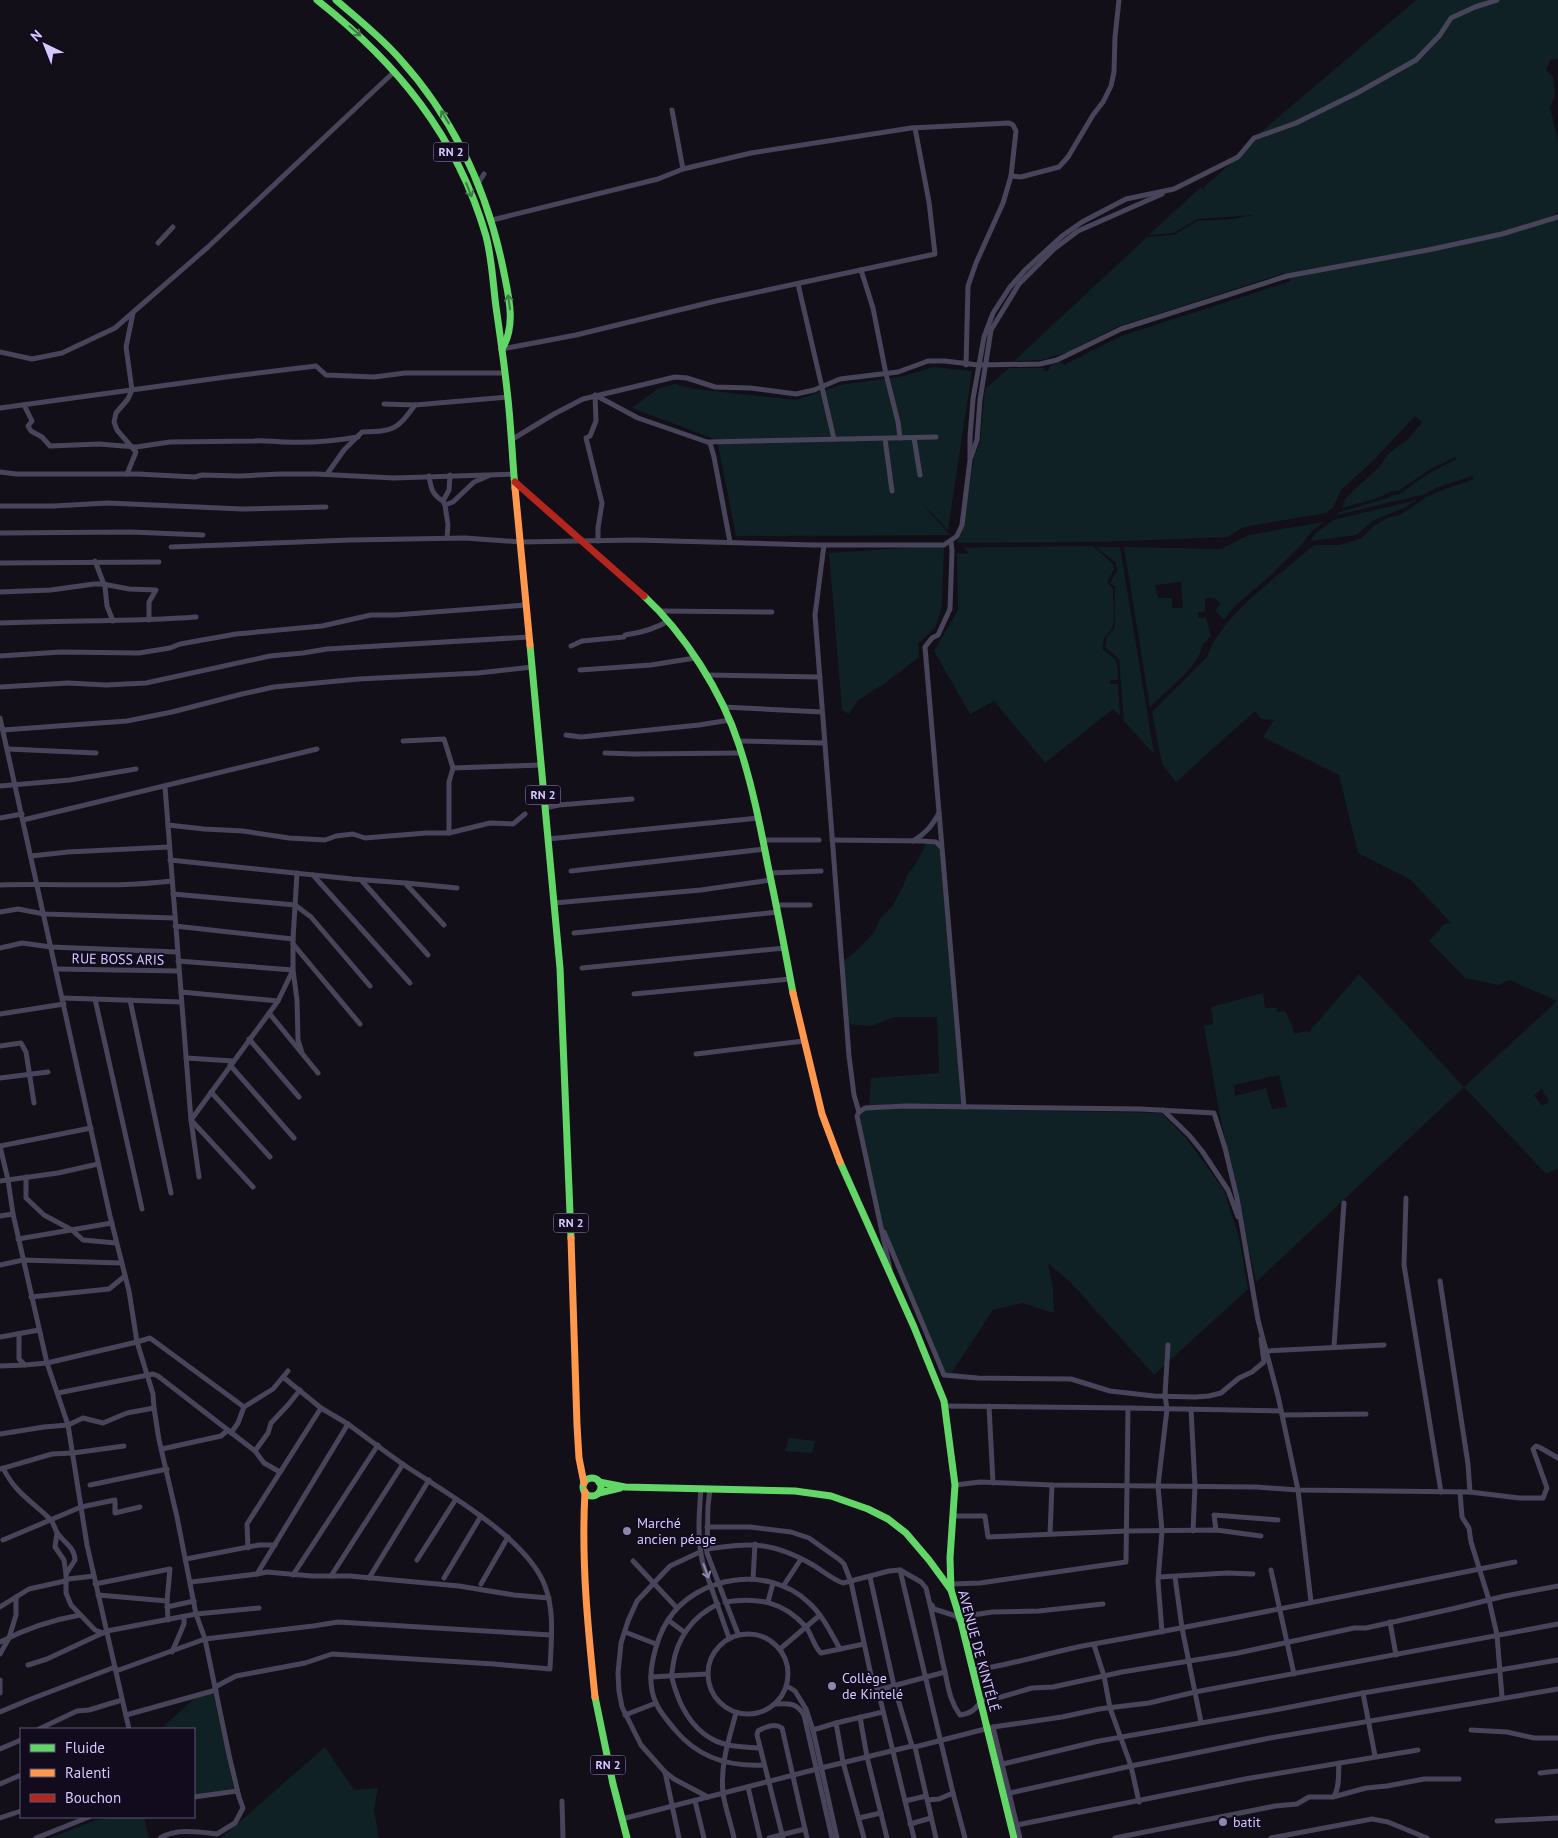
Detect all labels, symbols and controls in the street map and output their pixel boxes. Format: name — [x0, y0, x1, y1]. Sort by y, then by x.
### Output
north arrow — [20, 20, 70, 70]
one-way arrow — [349, 25, 362, 36]
text: N — [27, 26, 46, 45]
one-way arrow — [439, 111, 449, 125]
road number: RN 2 — [434, 142, 468, 162]
one-way arrow — [465, 182, 474, 197]
one-way arrow — [503, 295, 513, 311]
road number: RN 2 — [526, 786, 560, 804]
street label: RUE BOSS ARIS — [72, 949, 164, 969]
road number: RN 2 — [554, 1214, 588, 1232]
place label: Marché ancien péage — [637, 1514, 716, 1548]
marker: Marché ancien péage — [621, 1525, 633, 1537]
one-way arrow — [702, 1563, 711, 1578]
street label: AVENUE DE KINTÉLÉ — [954, 1588, 1004, 1714]
place label: Collège de Kintelé — [842, 1669, 903, 1703]
marker: Collège de Kintelé — [826, 1680, 838, 1692]
legend — [20, 1728, 195, 1818]
text: Fluide — [65, 1738, 105, 1757]
road number: RN 2 — [590, 1756, 626, 1774]
text: Ralenti — [65, 1763, 111, 1782]
text: Bouchon — [65, 1788, 121, 1807]
place label: batit — [1233, 1813, 1261, 1831]
marker: batit — [1217, 1816, 1229, 1828]

